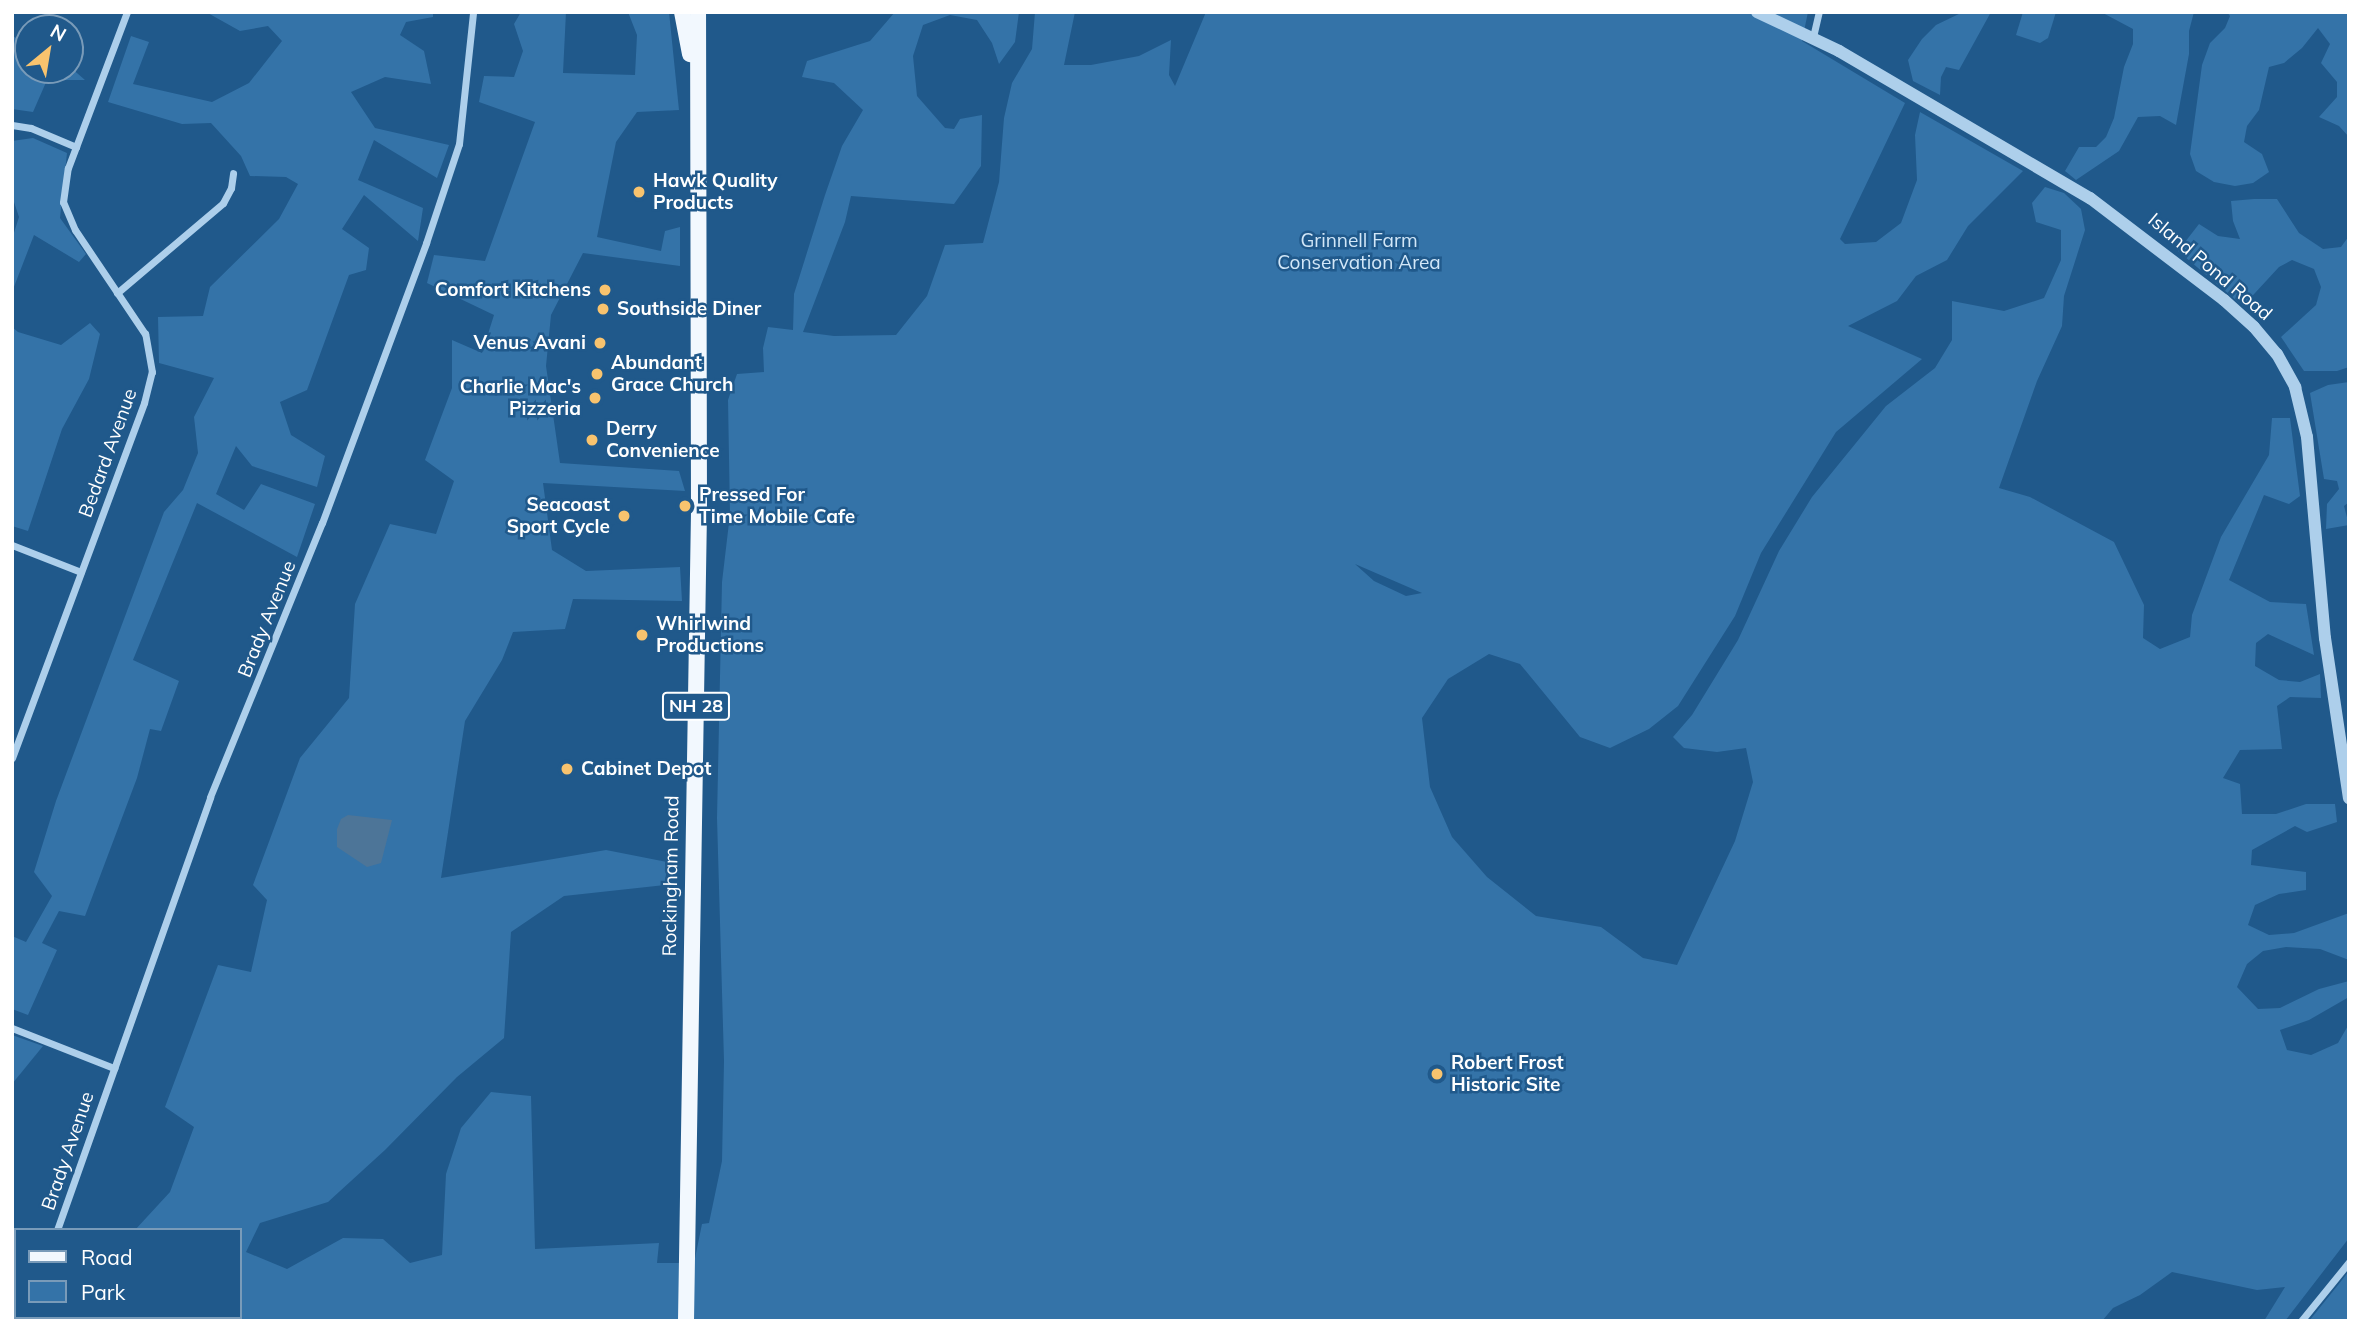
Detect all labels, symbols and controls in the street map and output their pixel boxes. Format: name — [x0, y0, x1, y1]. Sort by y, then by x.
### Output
north arrow — [14, 14, 84, 84]
text: N — [46, 19, 71, 47]
place label: Hawk Quality Products — [653, 170, 778, 214]
marker: Hawk Quality Products — [631, 184, 647, 200]
street label: Island Pond Road — [2143, 209, 2277, 325]
park label: Grinnell Farm Conservation Area — [1277, 230, 1441, 274]
place label: Comfort Kitchens — [435, 279, 591, 301]
marker: Comfort Kitchens — [597, 282, 613, 298]
place label: Southside Diner — [617, 298, 761, 320]
marker: Southside Diner — [595, 301, 611, 317]
place label: Venus Avani — [474, 332, 586, 354]
marker: Venus Avani — [592, 335, 608, 351]
place label: Abundant Grace Church — [611, 352, 733, 396]
marker: Abundant Grace Church — [589, 366, 605, 382]
place label: Charlie Mac's Pizzeria — [460, 376, 581, 420]
street label: Bedard Avenue — [74, 385, 142, 521]
marker: Charlie Mac's Pizzeria — [587, 390, 603, 406]
place label: Derry Convenience — [606, 418, 720, 462]
marker: Derry Convenience — [584, 432, 600, 448]
place label: Pressed For Time Mobile Cafe — [699, 484, 855, 528]
place label: Seacoast Sport Cycle — [507, 494, 610, 538]
marker: Pressed For Time Mobile Cafe — [677, 498, 693, 514]
marker: Seacoast Sport Cycle — [616, 508, 632, 524]
street label: Brady Avenue — [233, 557, 301, 681]
place label: Whirlwind Productions — [656, 613, 764, 657]
marker: Whirlwind Productions — [634, 627, 650, 643]
road number: NH 28 — [661, 692, 731, 720]
place label: Cabinet Depot — [581, 758, 711, 780]
marker: Cabinet Depot — [559, 761, 575, 777]
street label: Rockingham Road — [658, 795, 684, 957]
place label: Robert Frost Historic Site — [1451, 1052, 1564, 1096]
marker: Robert Frost Historic Site — [1429, 1066, 1445, 1082]
street label: Brady Avenue — [37, 1089, 99, 1213]
legend — [14, 1228, 242, 1319]
text: Road — [81, 1244, 132, 1270]
text: Park — [81, 1279, 125, 1305]

